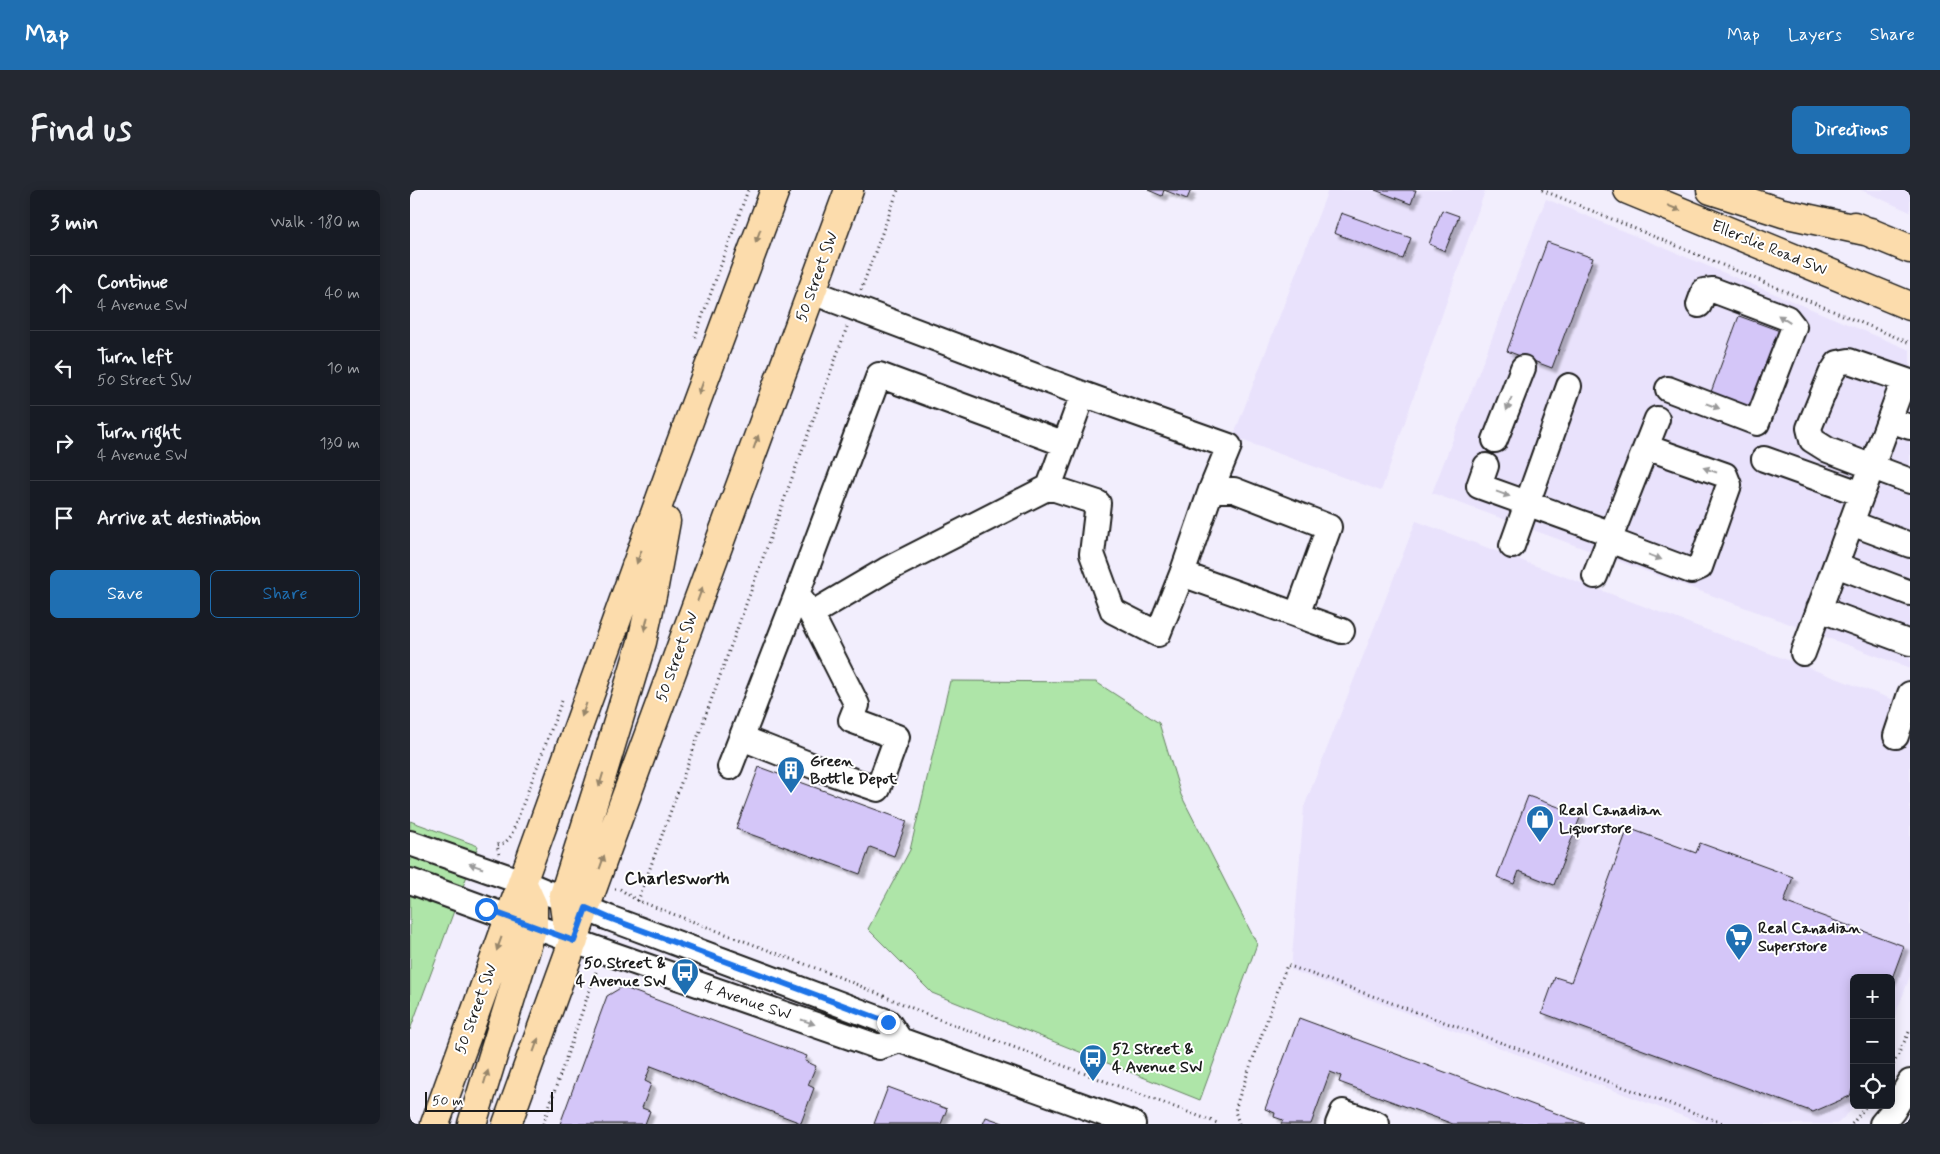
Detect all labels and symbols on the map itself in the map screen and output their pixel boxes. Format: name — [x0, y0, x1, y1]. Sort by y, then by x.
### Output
one-way arrow — [1666, 205, 1681, 213]
street label: Ellerslie Road SW — [1708, 215, 1830, 281]
one-way arrow — [754, 229, 762, 244]
street label: 50 Street SW — [791, 229, 843, 325]
one-way arrow — [1777, 314, 1791, 323]
one-way arrow — [697, 381, 705, 396]
one-way arrow — [1505, 397, 1513, 412]
one-way arrow — [1706, 403, 1721, 410]
one-way arrow — [752, 434, 760, 449]
one-way arrow — [1702, 466, 1717, 474]
one-way arrow — [1496, 490, 1511, 498]
one-way arrow — [635, 550, 643, 565]
one-way arrow — [1648, 553, 1663, 561]
one-way arrow — [697, 587, 704, 602]
street label: 50 Street SW — [651, 609, 703, 705]
one-way arrow — [642, 617, 650, 632]
one-way arrow — [580, 703, 588, 718]
place label: Green Bottle Depot — [810, 751, 897, 790]
building icon: Green Bottle Depot — [776, 755, 806, 794]
one-way arrow — [596, 773, 604, 788]
place label: Real Canadian Liquorstore — [1559, 800, 1663, 839]
shop icon: Real Canadian Liquorstore — [1525, 804, 1555, 843]
one-way arrow — [599, 854, 606, 869]
one-way arrow — [468, 862, 483, 869]
district label: Charlesworth — [625, 867, 729, 891]
route start — [475, 898, 498, 921]
place label: Real Canadian Superstore — [1758, 918, 1862, 957]
supermarket icon: Real Canadian Superstore — [1724, 922, 1754, 961]
one-way arrow — [495, 937, 503, 952]
place label: 50 Street & 4 Avenue SW — [576, 953, 667, 992]
bus stop icon: 50 Street & 4 Avenue SW — [670, 957, 700, 996]
street label: 50 Street SW — [450, 961, 502, 1057]
street label: 4 Avenue SW — [701, 976, 793, 1026]
route end — [877, 1011, 900, 1034]
one-way arrow — [801, 1019, 816, 1027]
one-way arrow — [533, 1038, 540, 1053]
place label: 52 Street & 4 Avenue SW — [1112, 1039, 1203, 1078]
bus stop icon: 52 Street & 4 Avenue SW — [1078, 1043, 1108, 1082]
one-way arrow — [483, 1070, 491, 1085]
scale bar — [425, 1089, 552, 1112]

